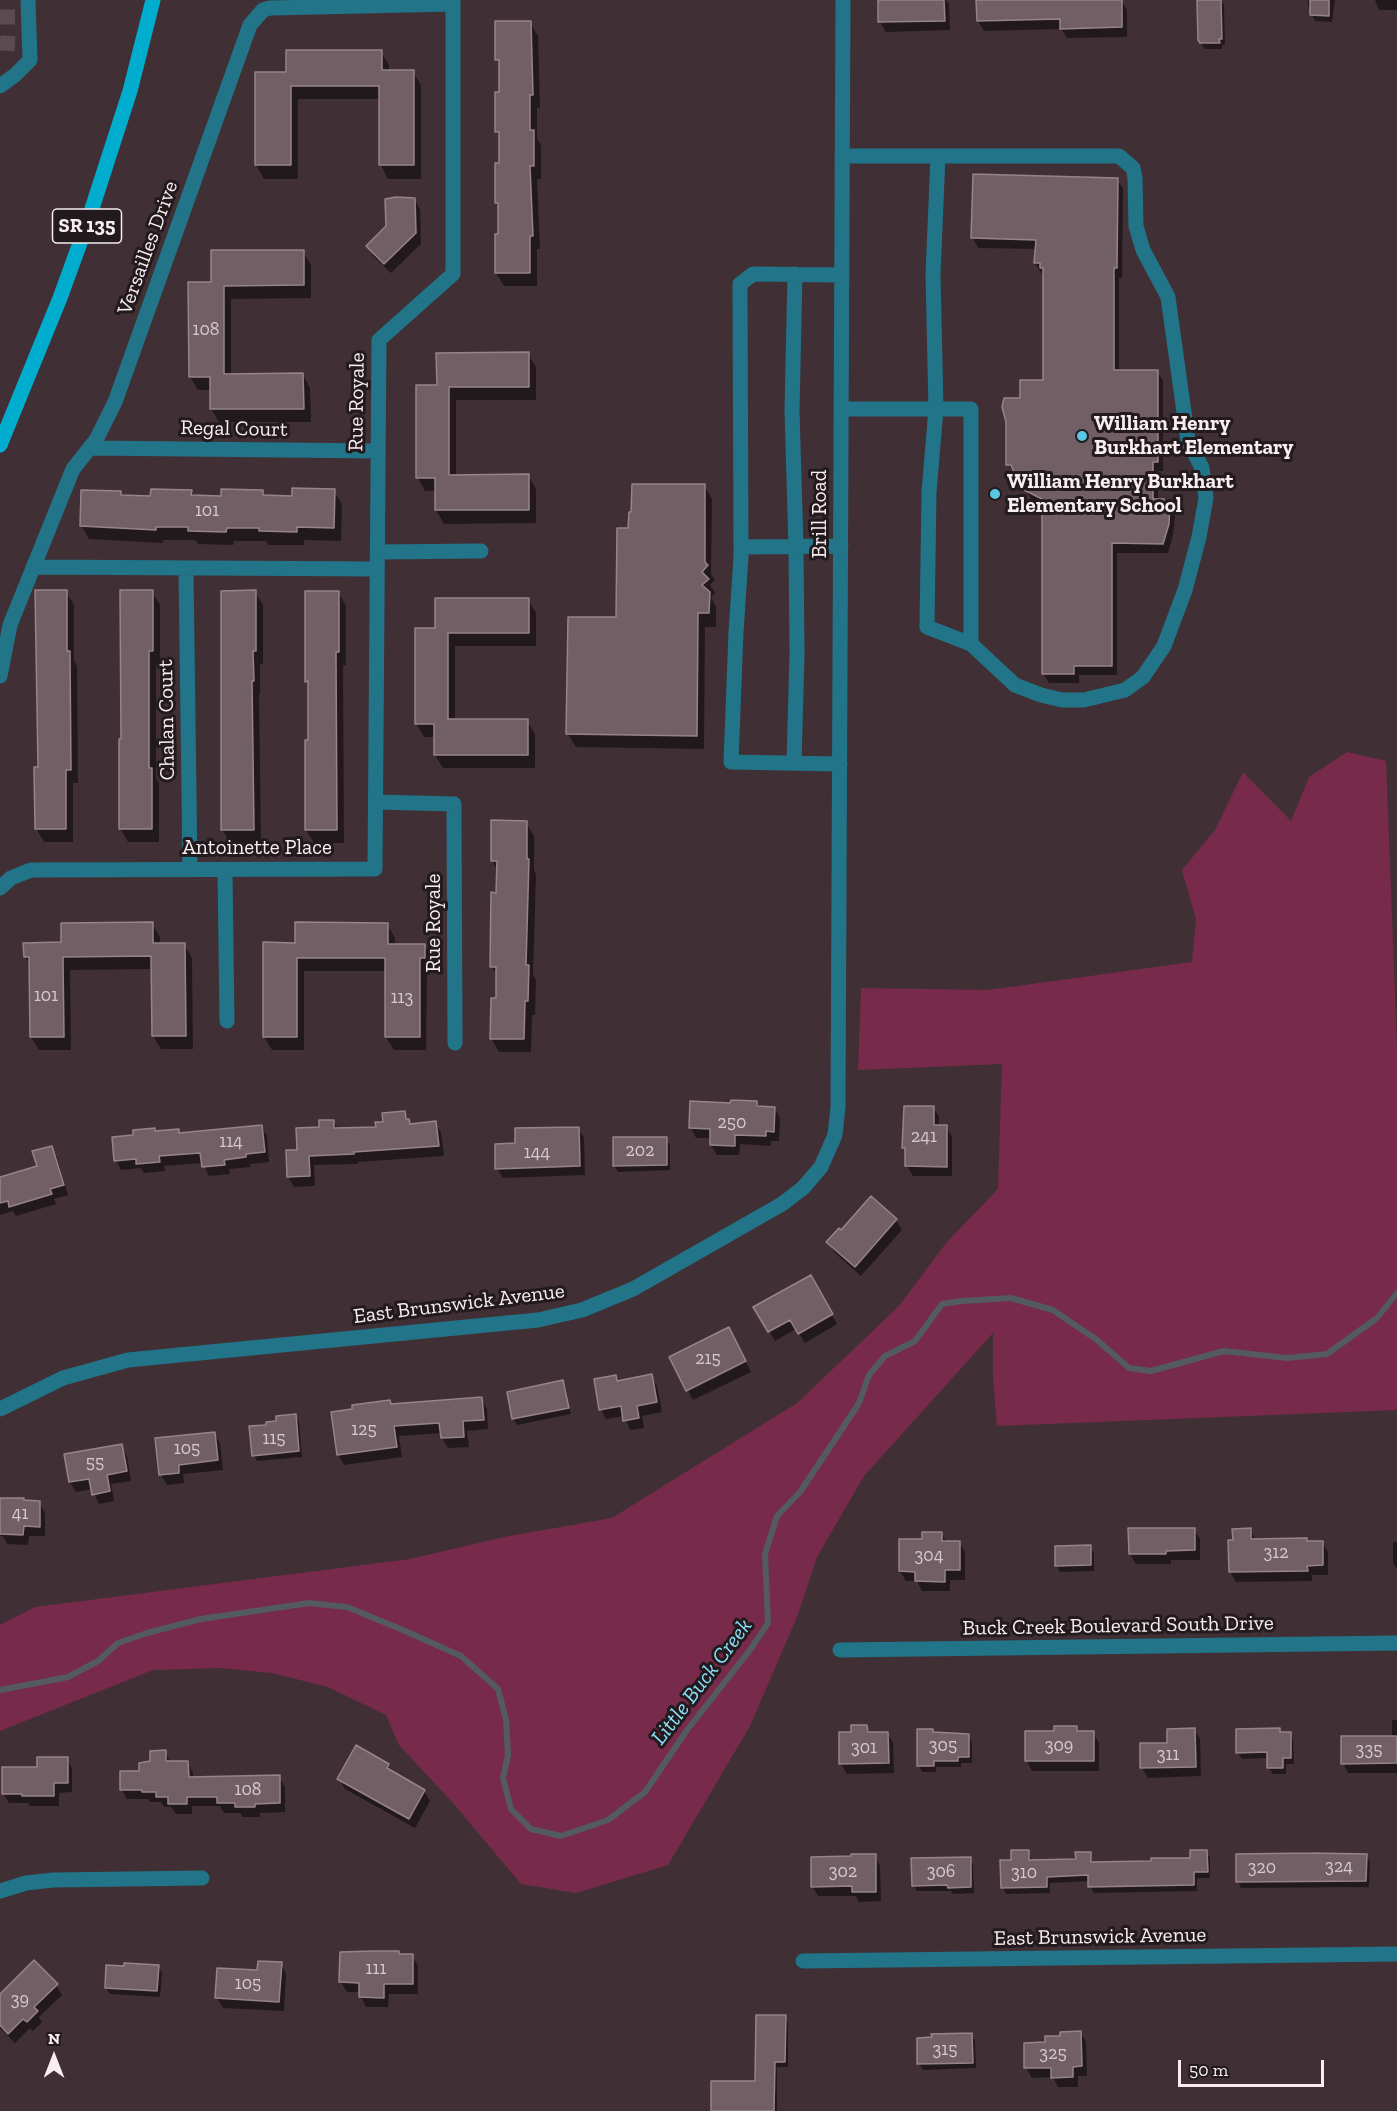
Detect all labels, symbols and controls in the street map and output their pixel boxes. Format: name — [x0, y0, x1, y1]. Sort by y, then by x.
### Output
street label: Versailles Drive — [112, 178, 184, 318]
road number: SR 135 — [52, 209, 122, 243]
house number: 108 — [193, 319, 219, 341]
street label: Rue Royale — [344, 352, 370, 452]
place label: William Henry Burkhart Elementary — [1094, 411, 1293, 461]
street label: Regal Court — [180, 415, 288, 443]
marker: William Henry Burkhart Elementary — [1075, 429, 1089, 443]
place label: William Henry Burkhart Elementary School — [1007, 469, 1234, 519]
street label: Brill Road — [807, 470, 833, 558]
marker: William Henry Burkhart Elementary School — [988, 487, 1002, 501]
house number: 101 — [195, 500, 219, 522]
street label: Chalan Court — [153, 659, 181, 781]
street label: Antoinette Place — [182, 835, 332, 861]
street label: Rue Royale — [421, 874, 447, 972]
house number: 101 — [34, 985, 58, 1007]
house number: 113 — [391, 987, 413, 1009]
house number: 250 — [718, 1112, 746, 1134]
house number: 241 — [911, 1126, 937, 1148]
house number: 114 — [219, 1131, 243, 1153]
house number: 202 — [626, 1140, 654, 1162]
house number: 144 — [524, 1142, 550, 1164]
street label: East Brunswick Avenue — [352, 1279, 566, 1329]
house number: 215 — [695, 1348, 721, 1370]
house number: 125 — [351, 1419, 377, 1441]
house number: 115 — [262, 1428, 286, 1450]
house number: 105 — [174, 1438, 200, 1460]
house number: 55 — [86, 1452, 104, 1474]
house number: 41 — [12, 1503, 28, 1525]
house number: 312 — [1263, 1542, 1289, 1564]
house number: 304 — [915, 1545, 943, 1567]
street label: Buck Creek Boulevard South Drive — [962, 1611, 1274, 1641]
water label: Little Buck Creek — [646, 1614, 758, 1750]
house number: 305 — [929, 1735, 957, 1757]
house number: 309 — [1045, 1735, 1073, 1757]
house number: 301 — [851, 1737, 877, 1759]
house number: 335 — [1356, 1739, 1382, 1761]
house number: 311 — [1157, 1744, 1179, 1766]
house number: 108 — [235, 1779, 261, 1801]
house number: 324 — [1325, 1856, 1353, 1878]
house number: 320 — [1248, 1857, 1276, 1879]
house number: 302 — [829, 1861, 857, 1883]
house number: 306 — [927, 1861, 955, 1883]
house number: 310 — [1011, 1862, 1037, 1884]
street label: East Brunswick Avenue — [993, 1923, 1207, 1951]
house number: 111 — [366, 1958, 386, 1980]
house number: 105 — [235, 1973, 261, 1995]
house number: 39 — [11, 1989, 29, 2011]
north arrow — [24, 2027, 84, 2087]
text: N — [48, 2029, 60, 2048]
house number: 315 — [933, 2039, 957, 2061]
house number: 325 — [1039, 2043, 1067, 2065]
scale bar — [1181, 2048, 1326, 2086]
text: 50 m — [1189, 2059, 1228, 2081]

